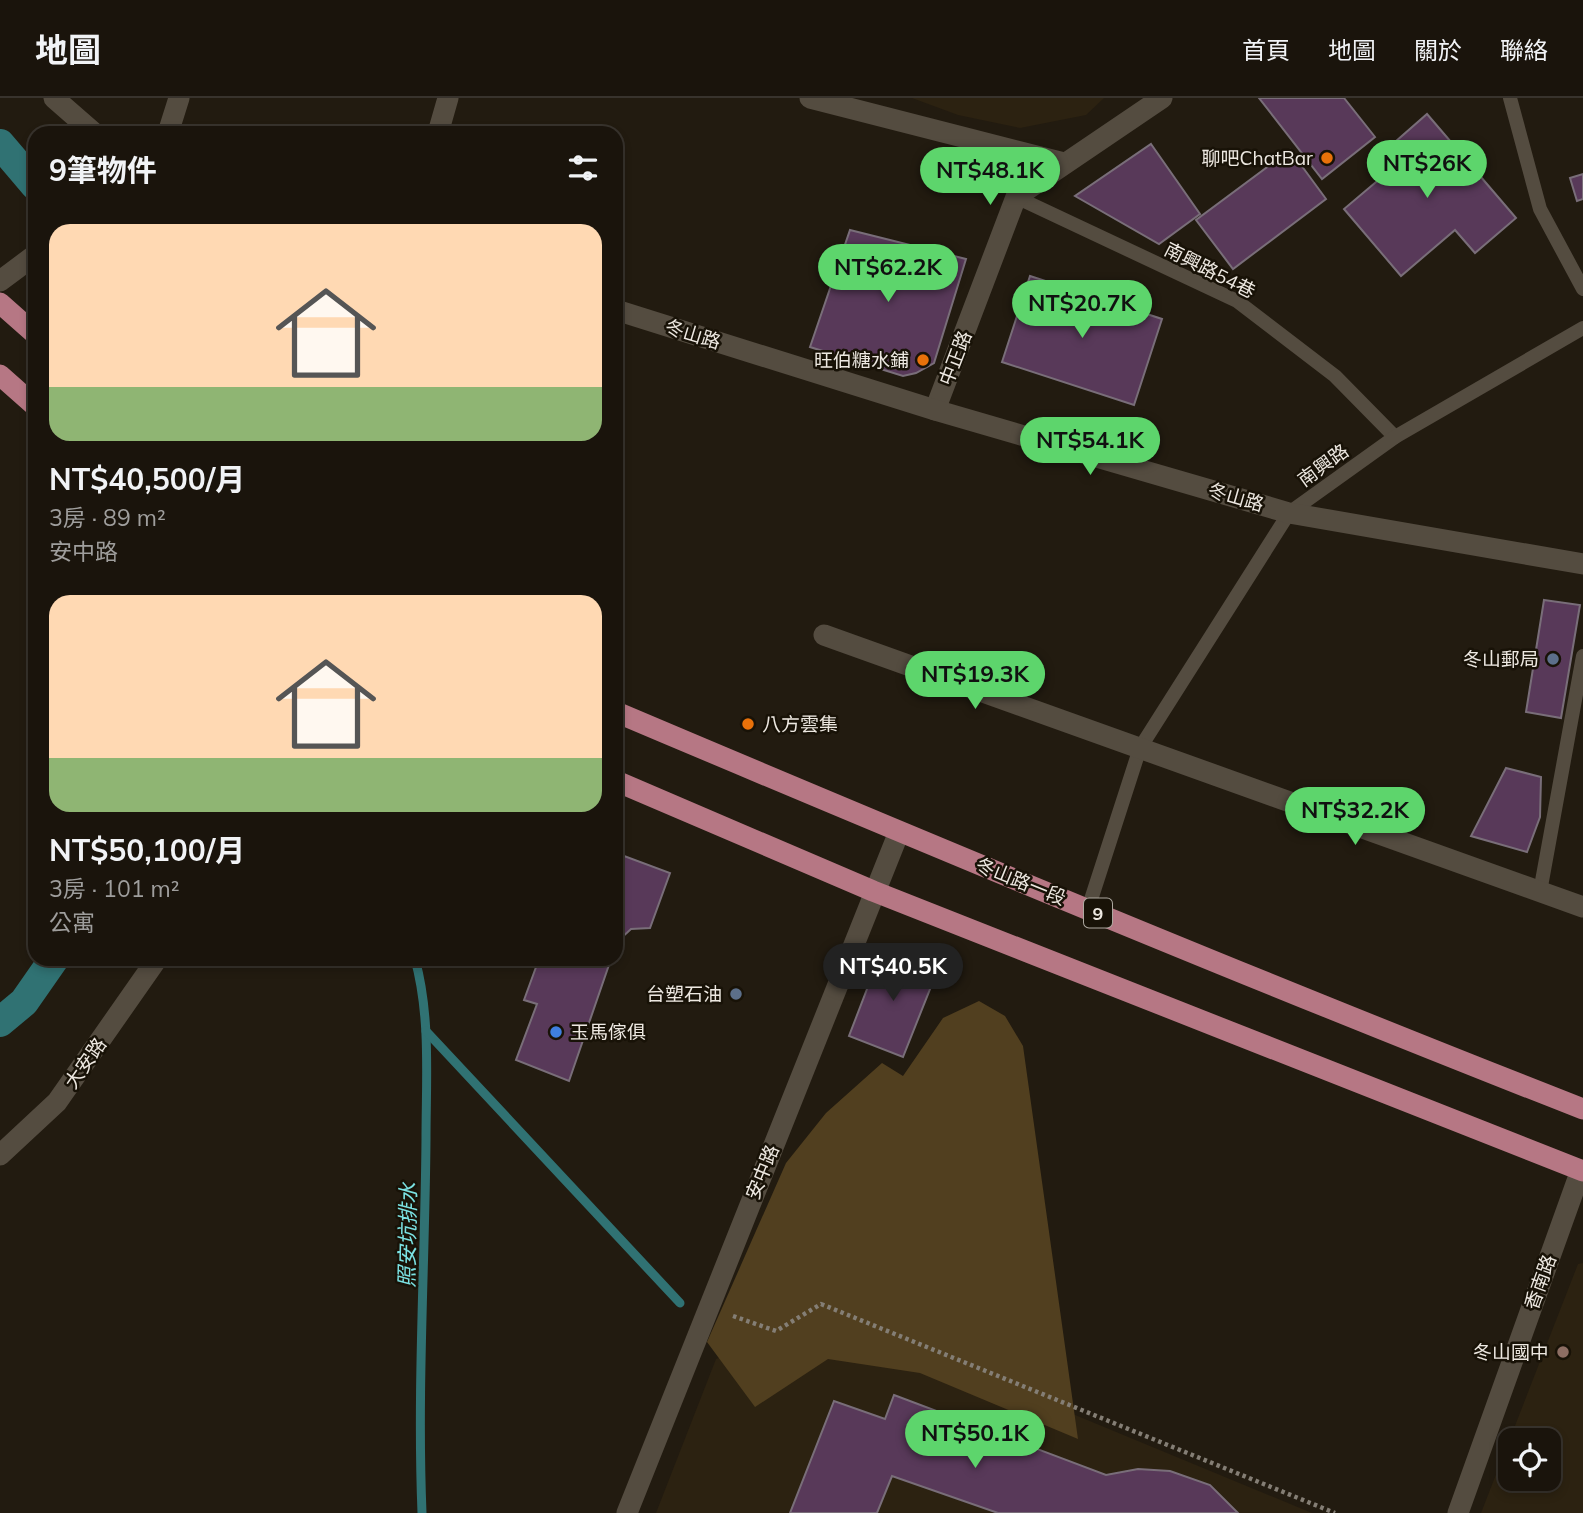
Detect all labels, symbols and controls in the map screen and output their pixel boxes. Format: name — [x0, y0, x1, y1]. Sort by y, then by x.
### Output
text: 地圖 — [35, 29, 101, 70]
text: 首頁 — [1242, 35, 1290, 65]
text: 地圖 — [1328, 35, 1376, 65]
text: 關於 — [1414, 35, 1462, 65]
text: 聯絡 — [1500, 35, 1548, 65]
pin: NT$26K — [1370, 140, 1484, 200]
place label: 聊吧ChatBar — [1202, 146, 1313, 170]
pin: NT$48.1K — [918, 148, 1062, 207]
text: NT$26K — [1383, 148, 1471, 177]
icon: filters — [564, 149, 602, 187]
marker: 聊吧ChatBar — [1319, 150, 1335, 166]
text: 9筆物件 — [49, 151, 157, 189]
text: NT$48.1K — [936, 155, 1044, 184]
street label: 南興路54巷 — [1161, 237, 1259, 303]
pin: NT$62.2K — [816, 244, 960, 304]
text: NT$62.2K — [834, 252, 942, 281]
icon: home — [263, 270, 389, 396]
pin: NT$20.7K — [1010, 280, 1154, 340]
text: NT$20.7K — [1028, 288, 1136, 317]
street label: 冬山路 — [662, 314, 724, 354]
street label: 中正路 — [934, 327, 976, 389]
place label: 旺伯糖水鋪 — [814, 348, 909, 372]
marker: 旺伯糖水鋪 — [915, 352, 931, 368]
pin: NT$54.1K — [1018, 418, 1162, 477]
text: NT$54.1K — [1036, 425, 1144, 454]
street label: 南興路 — [1293, 439, 1353, 491]
text: NT$40,500/月 — [49, 460, 245, 498]
street label: 冬山路 — [1205, 478, 1267, 516]
text: 3房 · 89 m² — [49, 503, 166, 532]
text: 安中路 — [49, 537, 118, 566]
icon: home — [263, 641, 389, 767]
place label: 冬山郵局 — [1463, 647, 1539, 671]
marker: 冬山郵局 — [1545, 651, 1561, 667]
pin: NT$19.3K — [903, 652, 1047, 711]
text: NT$19.3K — [921, 659, 1029, 688]
place label: 八方雲集 — [762, 712, 838, 736]
marker: 八方雲集 — [740, 716, 756, 732]
pin: NT$32.2K — [1283, 788, 1427, 847]
text: NT$32.2K — [1301, 795, 1409, 824]
text: NT$50,100/月 — [49, 831, 245, 869]
street label: 冬山路一段 — [972, 852, 1070, 910]
text: 3房 · 101 m² — [49, 874, 179, 903]
road number: 9 — [1084, 898, 1112, 928]
text: 公寓 — [49, 908, 95, 937]
pin: NT$40.5K — [821, 944, 965, 1003]
text: NT$40.5K — [839, 951, 947, 980]
place label: 台塑石油 — [646, 982, 722, 1006]
marker: 台塑石油 — [728, 986, 744, 1002]
place label: 玉馬傢俱 — [570, 1020, 646, 1044]
marker: 玉馬傢俱 — [548, 1024, 564, 1040]
street label: 大安路 — [59, 1033, 111, 1093]
street label: 安中路 — [740, 1141, 784, 1203]
water label: 照安坑排水 — [393, 1181, 421, 1288]
street label: 香南路 — [1519, 1251, 1561, 1313]
place label: 冬山國中 — [1473, 1340, 1549, 1364]
marker: 冬山國中 — [1555, 1344, 1571, 1360]
pin: NT$50.1K — [903, 1410, 1047, 1470]
text: NT$50.1K — [921, 1418, 1029, 1447]
map controls — [1498, 1428, 1561, 1491]
button: locate — [1498, 1428, 1561, 1491]

